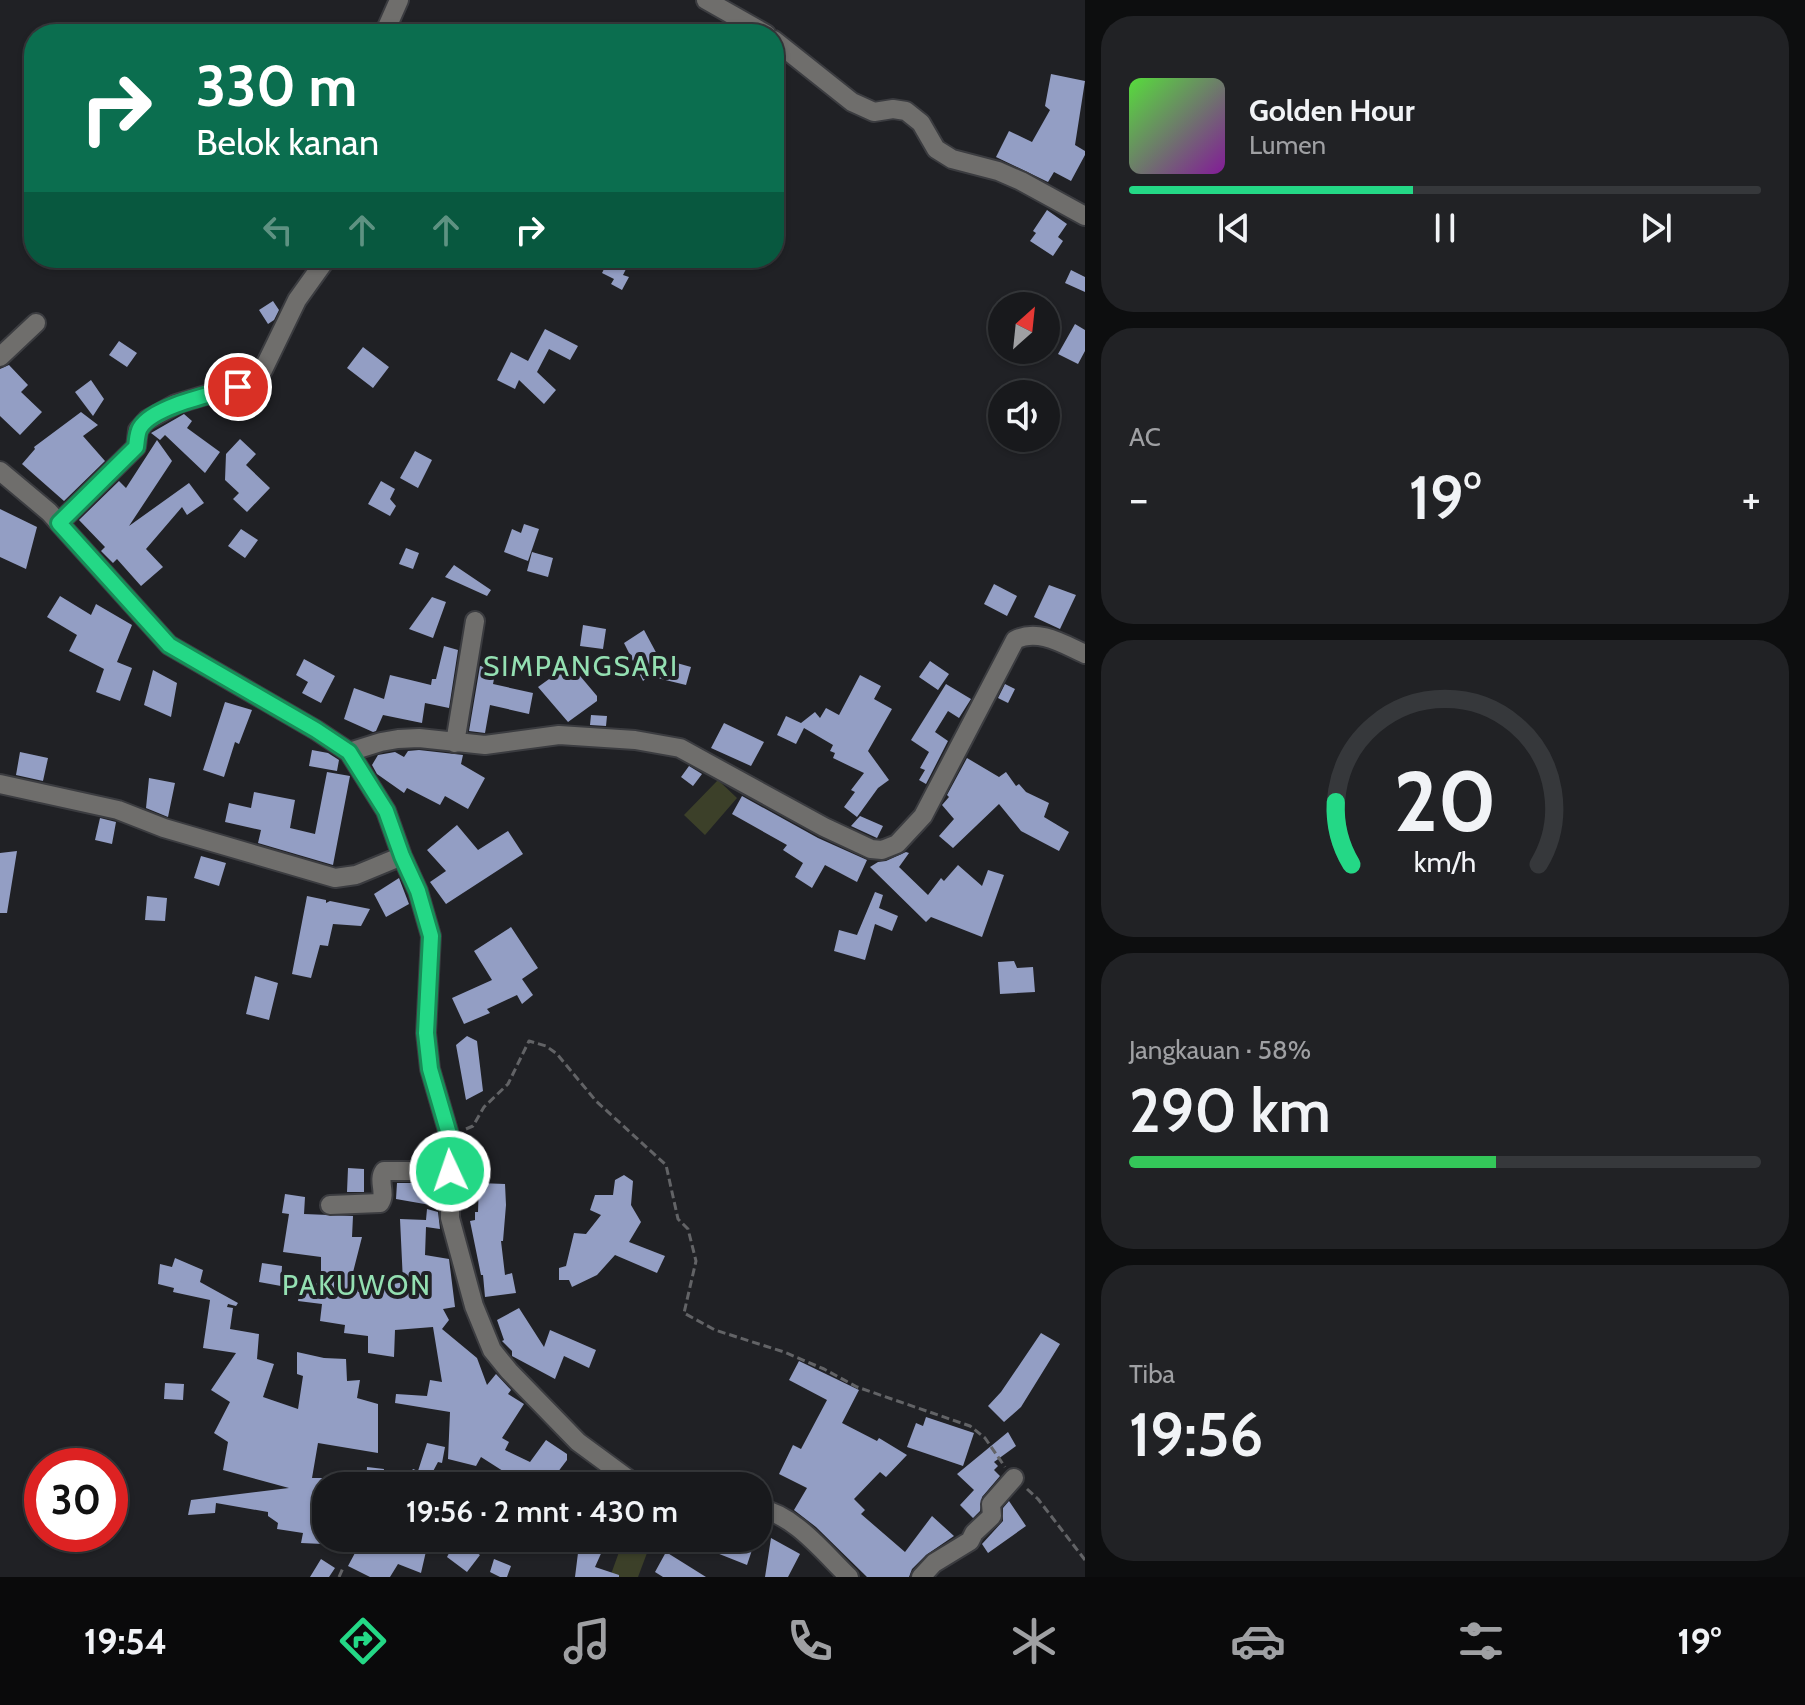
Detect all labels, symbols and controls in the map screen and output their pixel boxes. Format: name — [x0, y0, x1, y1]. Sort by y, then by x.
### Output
text: 330 m — [196, 52, 357, 120]
icon: right — [64, 56, 168, 160]
text: Golden Hour — [1249, 92, 1415, 129]
text: Belok kanan — [196, 120, 379, 164]
text: Lumen — [1249, 129, 1326, 161]
icon: previous — [1212, 206, 1256, 250]
icon: pause — [1423, 206, 1467, 250]
icon: next — [1634, 206, 1678, 250]
icon: left — [256, 208, 300, 252]
icon: ahead — [340, 208, 384, 252]
icon: ahead — [424, 208, 468, 252]
icon: right — [508, 208, 552, 252]
north arrow — [988, 292, 1060, 364]
map controls — [988, 292, 1060, 452]
pin — [204, 353, 272, 421]
icon: arrive — [216, 365, 260, 409]
button: sound — [988, 380, 1060, 452]
text: AC — [1129, 421, 1161, 453]
text: 19° — [1409, 461, 1481, 534]
text: − — [1129, 472, 1148, 525]
text: + — [1742, 472, 1761, 525]
district label: SIMPANGSARI — [483, 649, 679, 683]
text: 20 — [1394, 750, 1496, 851]
text: km/h — [1414, 844, 1476, 879]
text: Jangkauan · 58% — [1129, 1034, 1311, 1066]
text: 290 km — [1129, 1074, 1331, 1147]
position arrow — [408, 1129, 492, 1213]
district label: PAKUWON — [282, 1268, 432, 1302]
text: Tiba — [1129, 1358, 1175, 1390]
text: 19:56 — [1129, 1398, 1263, 1471]
speed limit sign: 30 — [24, 1448, 128, 1552]
text: 19:56 · 2 mnt · 430 m — [406, 1493, 678, 1530]
icon: directions — [335, 1613, 391, 1669]
icon: music — [559, 1613, 615, 1669]
icon: phone — [782, 1613, 838, 1669]
icon: climate — [1006, 1613, 1062, 1669]
icon: car — [1230, 1613, 1286, 1669]
icon: filters — [1453, 1613, 1509, 1669]
text: 19:54 — [84, 1619, 167, 1663]
text: 19° — [1677, 1619, 1721, 1663]

